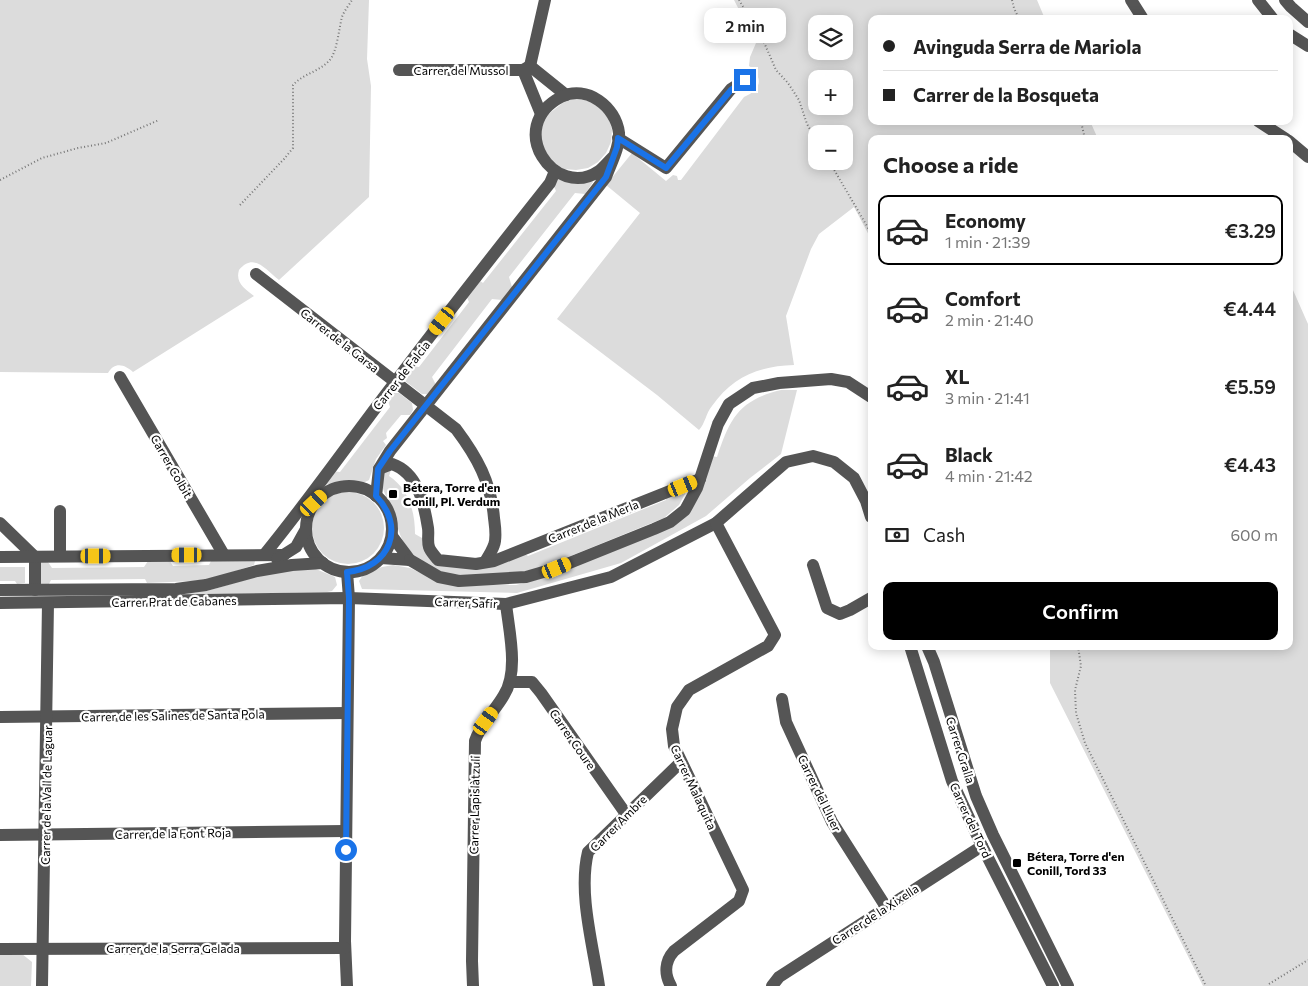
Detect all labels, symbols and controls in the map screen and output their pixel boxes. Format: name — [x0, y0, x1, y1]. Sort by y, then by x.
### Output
callout: 2 min — [704, 8, 786, 42]
map controls — [808, 15, 853, 170]
button: layers — [808, 15, 853, 60]
text: 2 min — [725, 16, 765, 35]
text: Avinguda Serra de Mariola — [913, 35, 1141, 58]
street label: Carrer del Mussol — [413, 63, 509, 77]
route end — [734, 69, 756, 91]
button: + — [808, 70, 853, 115]
text: Carrer de la Bosqueta — [913, 83, 1099, 106]
button: − — [808, 125, 853, 170]
text: Choose a ride — [883, 151, 1018, 178]
icon: car — [885, 208, 930, 253]
text: Economy — [945, 209, 1026, 232]
text: €3.29 — [1225, 219, 1276, 242]
text: 1 min · 21:39 — [945, 232, 1030, 251]
icon: car — [885, 286, 930, 331]
text: Comfort — [945, 287, 1021, 310]
text: €4.44 — [1223, 297, 1276, 320]
street label: Carrer de la Garsa — [298, 305, 382, 375]
car — [426, 305, 457, 337]
text: 2 min · 21:40 — [945, 310, 1034, 329]
street label: Carrer de Falcia — [370, 338, 432, 412]
icon: car — [885, 364, 930, 409]
text: XL — [945, 365, 970, 388]
text: €5.59 — [1224, 375, 1276, 398]
text: 3 min · 21:41 — [945, 388, 1030, 407]
street label: Carrer Colbit — [148, 432, 196, 500]
icon: car — [885, 442, 930, 487]
text: Black — [945, 443, 993, 466]
text: €4.43 — [1224, 453, 1276, 476]
text: 4 min · 21:42 — [945, 466, 1033, 485]
car — [666, 473, 699, 499]
place label: Bétera, Torre d'en Conill, Pl. Verdum — [403, 480, 500, 508]
car — [297, 487, 330, 519]
marker: Bétera, Torre d'en Conill, Pl. Verdum — [387, 488, 399, 500]
street label: Carrer de la Merla — [546, 496, 640, 546]
icon: cash — [883, 521, 911, 549]
text: Cash — [923, 523, 965, 546]
text: 600 m — [1230, 525, 1278, 544]
car — [172, 548, 202, 563]
car — [81, 549, 111, 564]
car — [540, 555, 573, 581]
button: Confirm — [883, 582, 1278, 640]
street label: Carrer Prat de Cabanes — [111, 593, 237, 609]
street label: Carrer Safir — [434, 594, 498, 610]
car — [471, 704, 500, 738]
street label: Carrer de les Salines de Santa Pola — [81, 706, 265, 724]
street label: Carrer Coure — [547, 706, 599, 772]
street label: Carrer Gralla — [944, 715, 978, 785]
street label: Carrer de la Vall de Laguar — [38, 725, 54, 865]
street label: Carrer Malaquita — [668, 742, 720, 832]
street label: Carrer del Lluer — [795, 752, 845, 834]
street label: Carrer Lapislàtzuli — [466, 755, 482, 855]
street label: Carrer del Tord — [947, 780, 995, 860]
street label: Carrer Ambre — [587, 792, 649, 854]
street label: Carrer de la Font Roja — [115, 825, 231, 841]
route start — [335, 839, 357, 861]
place label: Bétera, Torre d'en Conill, Tord 33 — [1027, 849, 1124, 877]
marker: Bétera, Torre d'en Conill, Tord 33 — [1011, 857, 1023, 869]
street label: Carrer de la Xixella — [829, 881, 921, 947]
street label: Carrer de la Serra Gelada — [106, 941, 240, 955]

